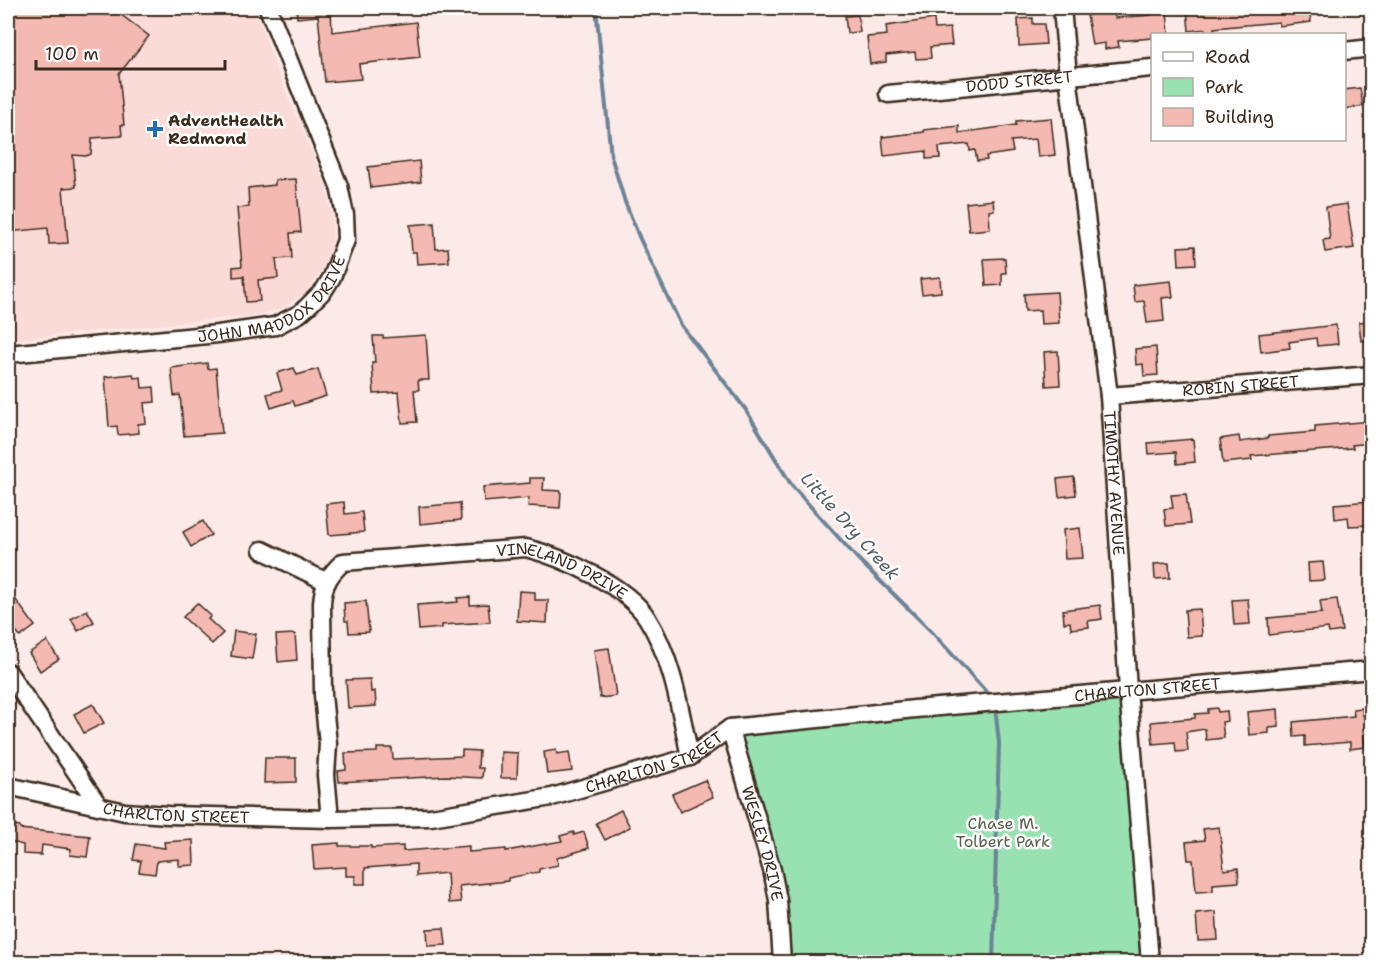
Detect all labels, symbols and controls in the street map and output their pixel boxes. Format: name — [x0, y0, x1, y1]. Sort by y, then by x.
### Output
scale bar — [36, 33, 225, 71]
legend — [1151, 33, 1346, 141]
text: 100 m — [45, 42, 99, 66]
text: Road — [1205, 45, 1250, 69]
street label: DODD STREET — [965, 65, 1074, 97]
text: Park — [1205, 75, 1244, 99]
text: Building — [1205, 105, 1274, 129]
place label: AdventHealth Redmond — [168, 110, 284, 149]
marker: AdventHealth Redmond — [146, 120, 164, 138]
street label: JOHN MADDOX DRIVE — [197, 252, 350, 346]
street label: ROBIN STREET — [1181, 370, 1300, 401]
street label: TIMOTHY AVENUE — [1099, 410, 1130, 556]
water label: Little Dry Creek — [795, 467, 905, 586]
street label: VINELAND DRIVE — [495, 537, 632, 604]
street label: CHARLTON STREET — [1073, 672, 1222, 706]
street label: CHARLTON STREET — [583, 726, 727, 797]
street label: WESLEY DRIVE — [737, 783, 788, 903]
street label: CHARLTON STREET — [101, 797, 250, 828]
park label: Chase M. Tolbert Park — [956, 813, 1050, 852]

